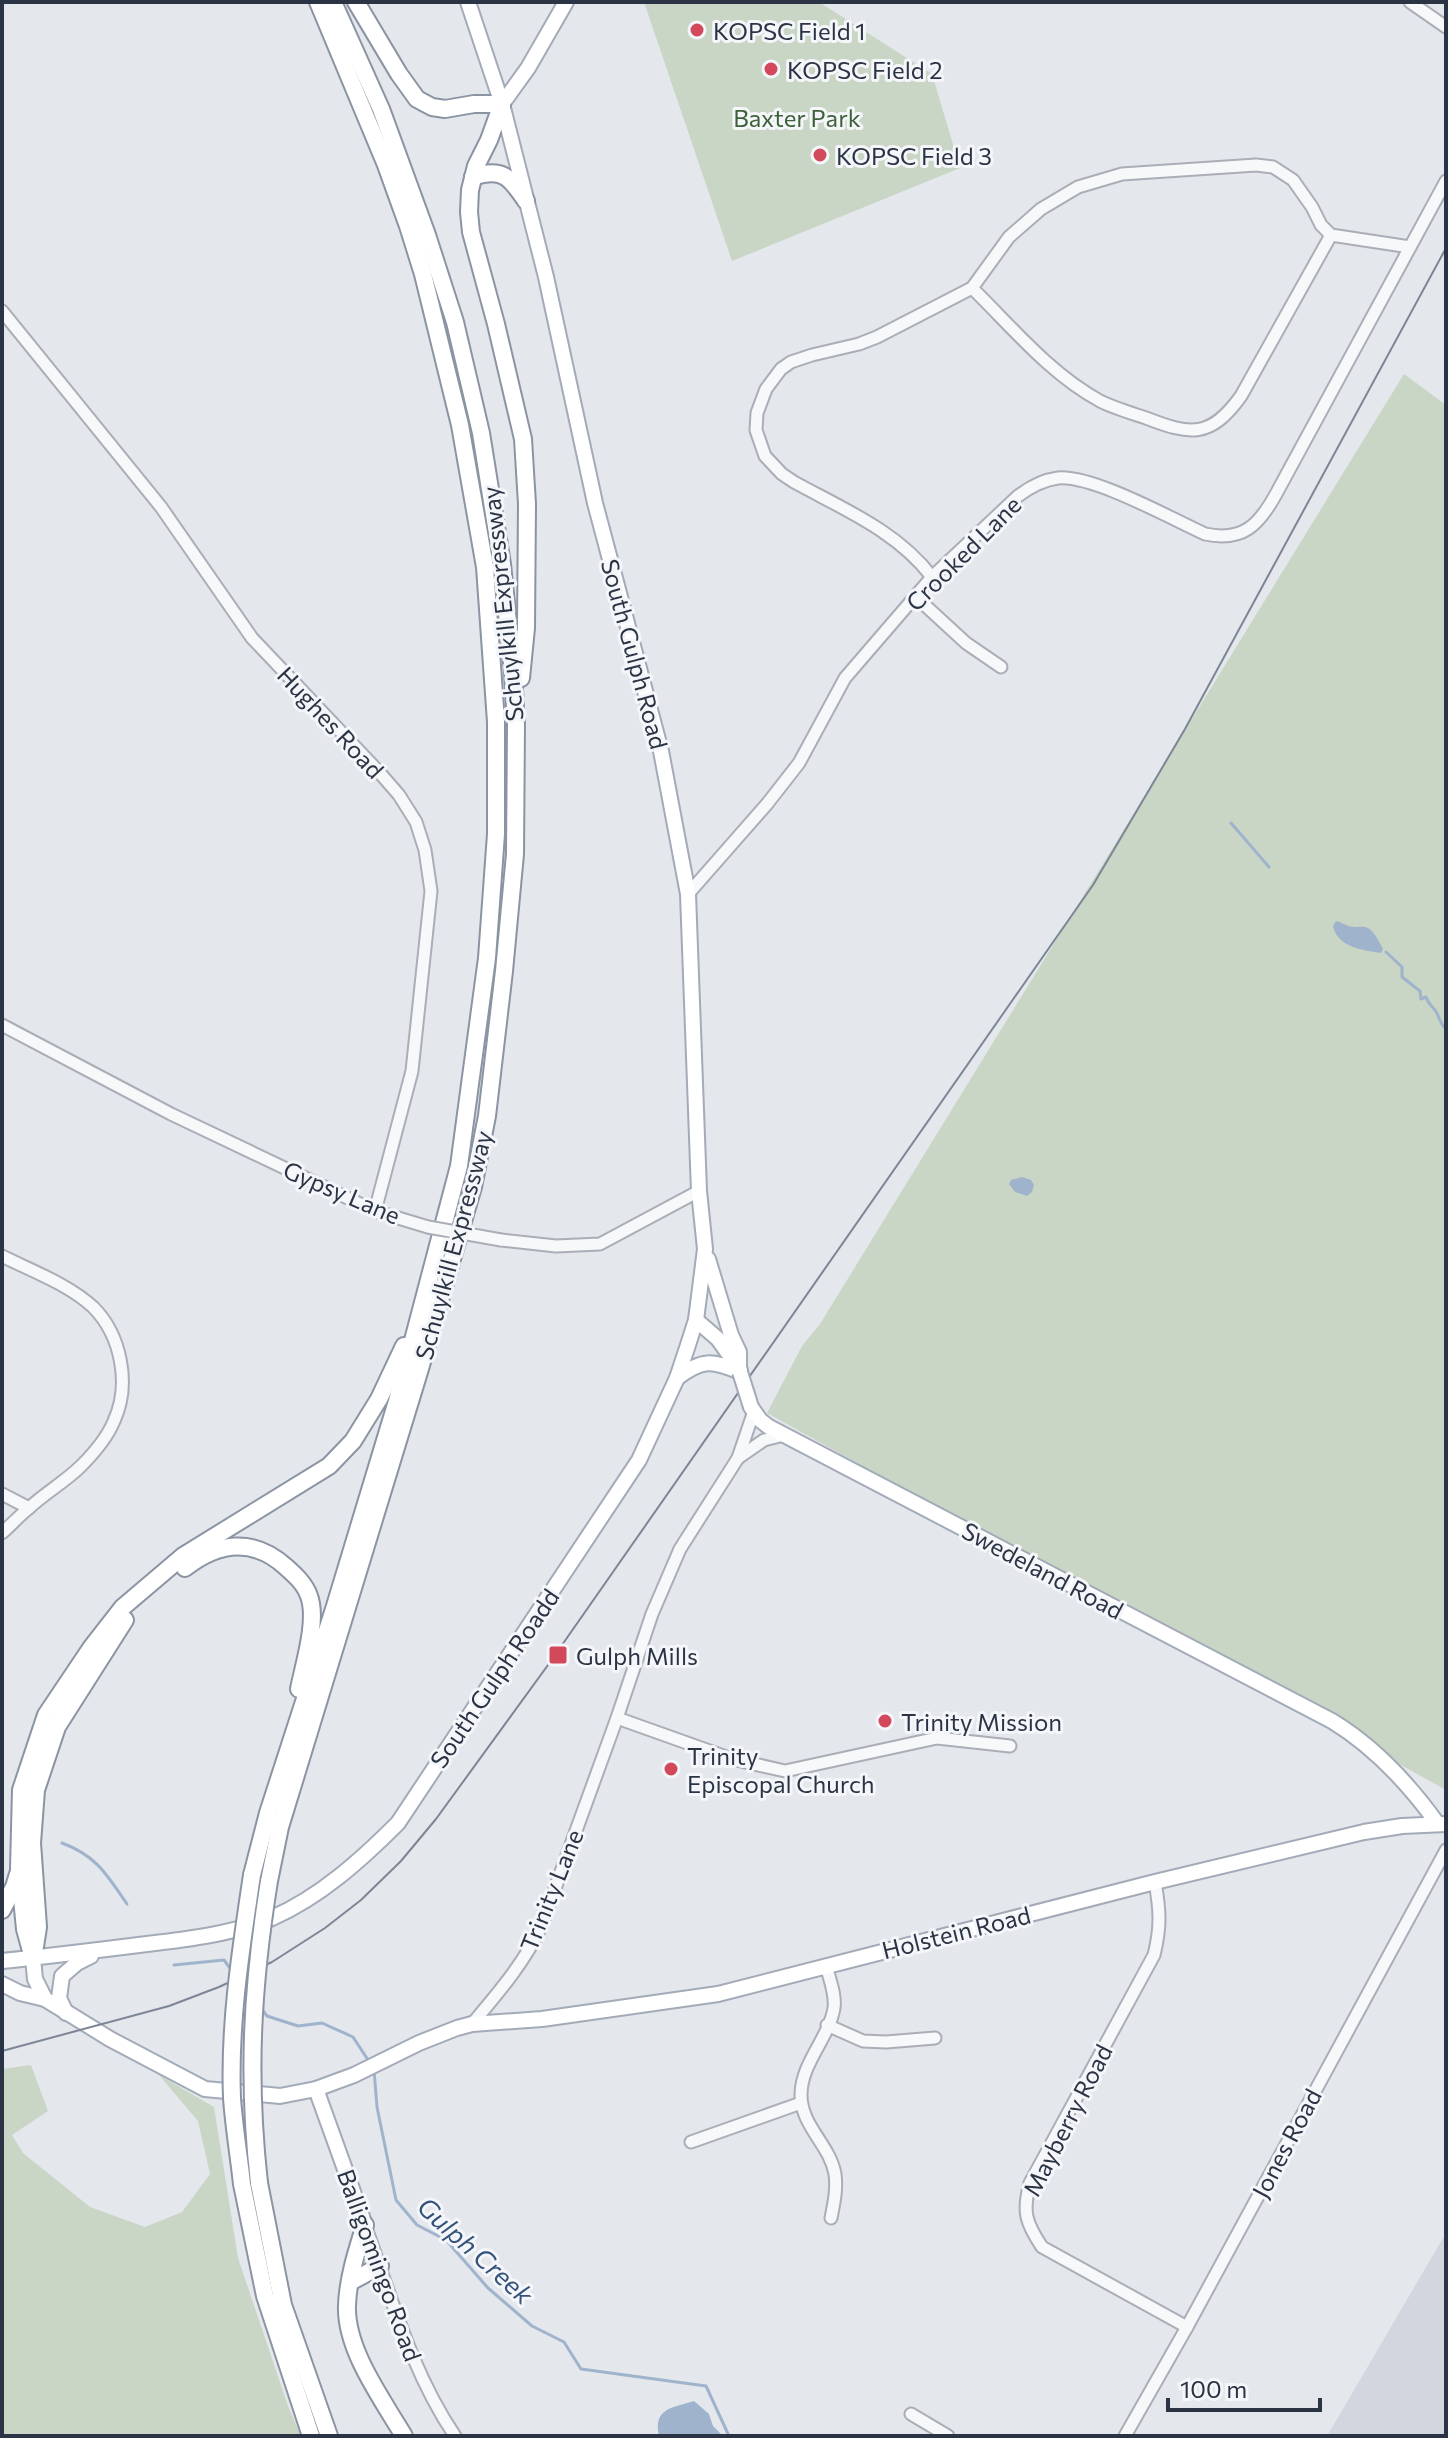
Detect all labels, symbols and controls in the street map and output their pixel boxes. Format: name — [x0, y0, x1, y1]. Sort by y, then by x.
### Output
place label: KOPSC Field 1 — [713, 16, 865, 45]
marker: KOPSC Field 1 — [688, 21, 706, 39]
place label: KOPSC Field 2 — [787, 55, 943, 84]
marker: KOPSC Field 2 — [762, 60, 780, 78]
park label: Baxter Park — [733, 103, 861, 132]
place label: KOPSC Field 3 — [836, 141, 992, 170]
marker: KOPSC Field 3 — [811, 146, 829, 164]
street label: Schuylkill Expressway — [475, 485, 529, 723]
street label: Crooked Lane — [900, 490, 1026, 616]
street label: South Gulph Road — [596, 556, 674, 752]
street label: Hughes Road — [272, 660, 390, 784]
street label: Schuylkill Expressway — [408, 1127, 498, 1363]
street label: Gypsy Lane — [279, 1154, 405, 1230]
street label: Swedeland Road — [957, 1515, 1129, 1625]
street label: South Gulph Roadd — [423, 1583, 565, 1773]
place label: Gulph Mills — [576, 1641, 698, 1670]
marker: Gulph Mills — [547, 1644, 569, 1666]
place label: Trinity Mission — [901, 1707, 1062, 1736]
marker: Trinity Mission — [876, 1712, 894, 1730]
place label: Trinity Episcopal Church — [687, 1741, 875, 1798]
marker: Trinity Episcopal Church — [662, 1760, 680, 1778]
street label: Trinity Lane — [513, 1825, 589, 1955]
street label: Holstein Road — [879, 1900, 1033, 1964]
street label: Mayberry Road — [1016, 2039, 1118, 2201]
street label: Jones Road — [1245, 2084, 1327, 2202]
street label: Balligomingo Road — [332, 2165, 428, 2365]
water label: Gulph Creek — [412, 2190, 541, 2311]
scale bar — [1168, 2362, 1320, 2412]
text: 100 m — [1180, 2374, 1247, 2403]

